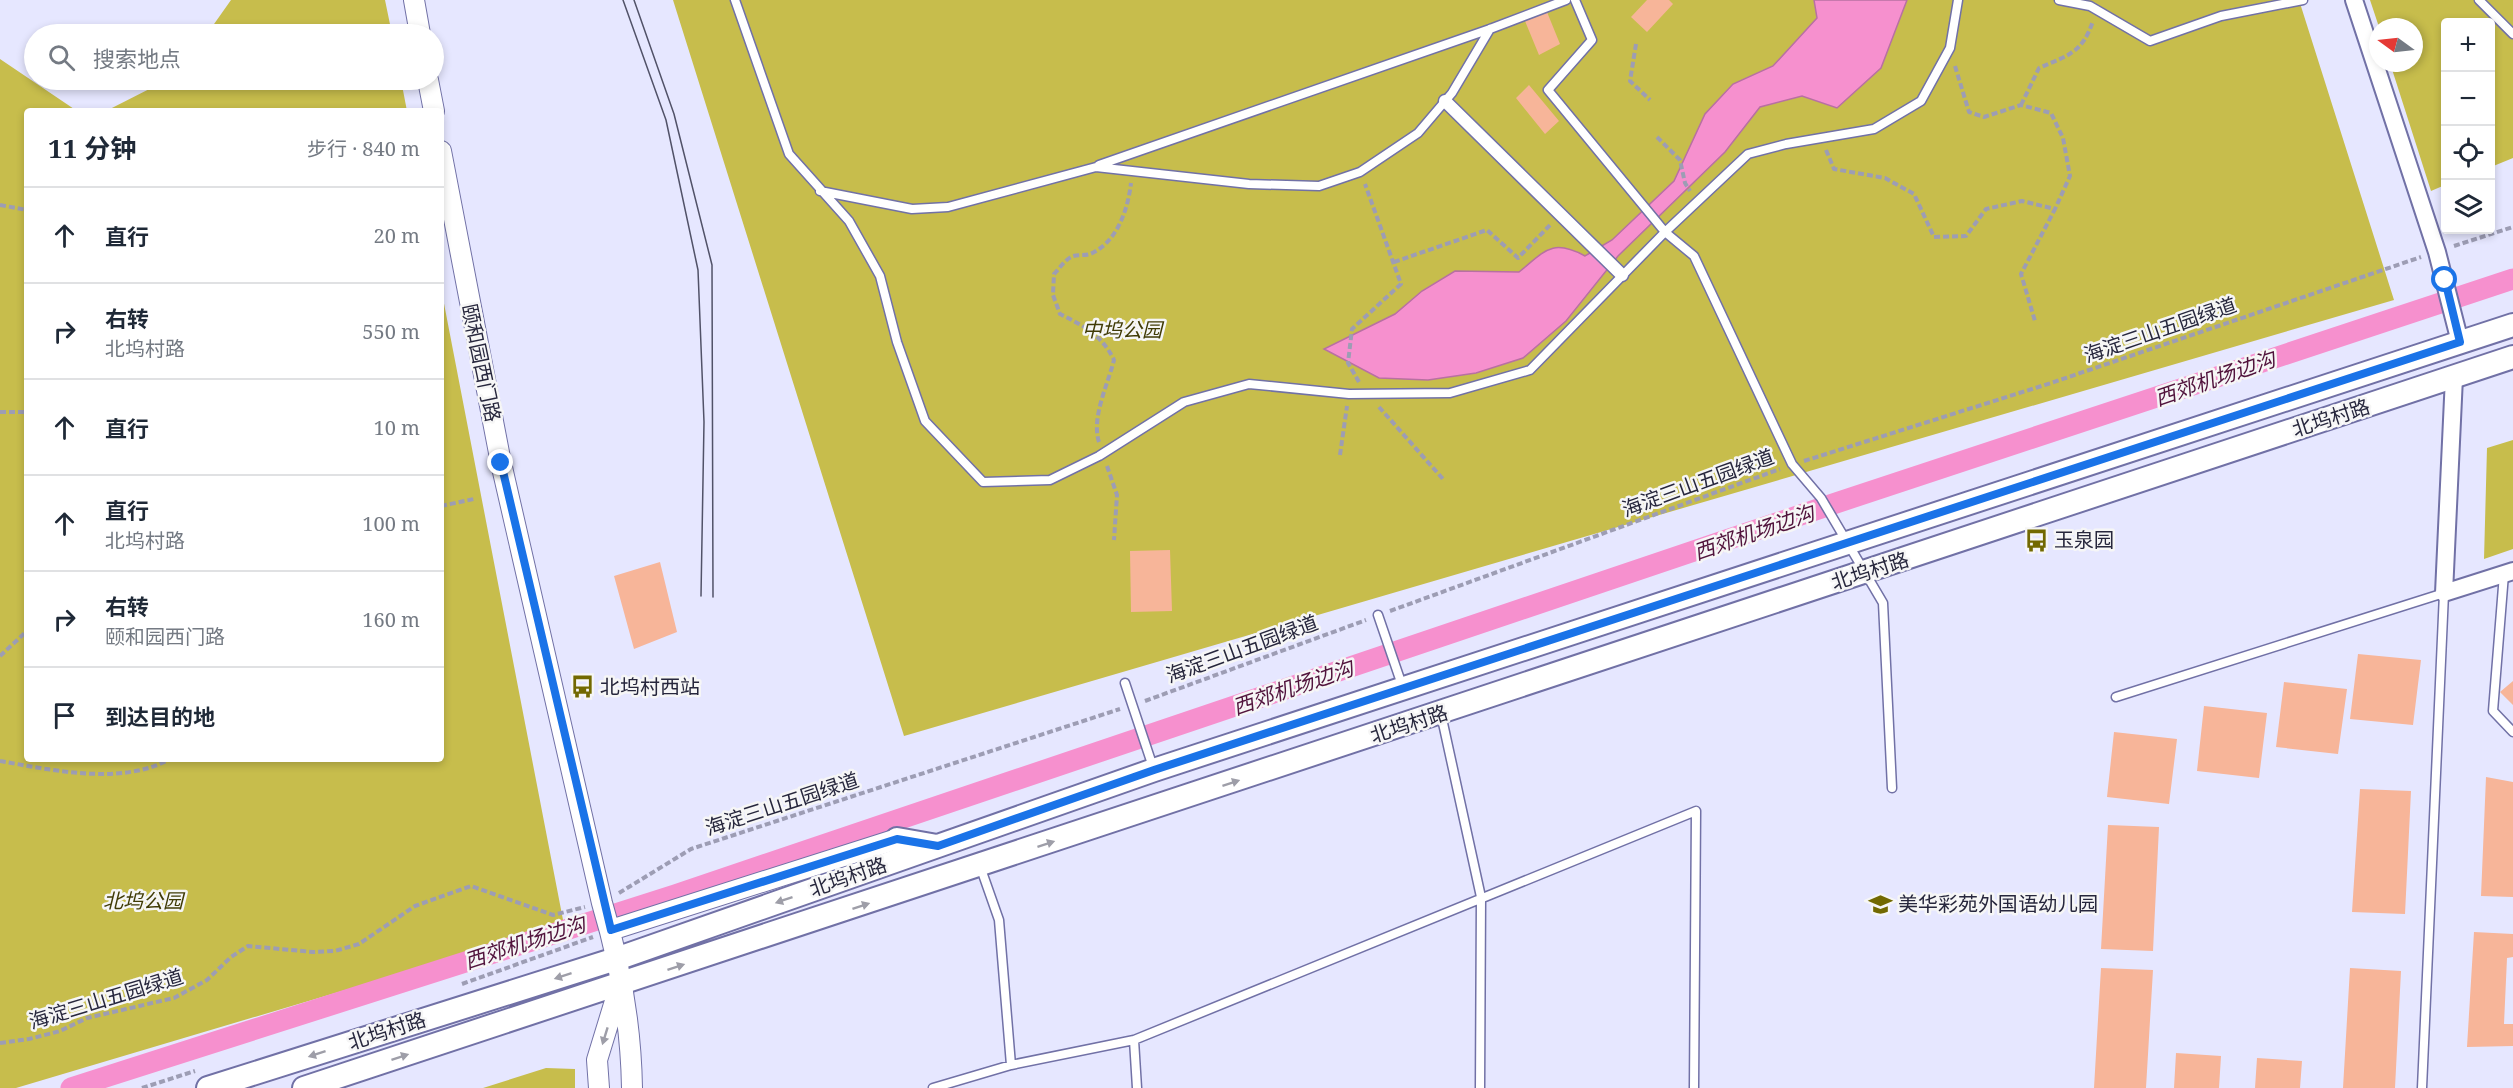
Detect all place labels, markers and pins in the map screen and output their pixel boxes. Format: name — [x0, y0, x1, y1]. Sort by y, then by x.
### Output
place label: 玉泉园 — [2054, 526, 2114, 553]
bus stop icon: 玉泉园 — [2023, 527, 2049, 553]
place label: 北坞村西站 — [600, 673, 700, 700]
bus stop icon: 北坞村西站 — [569, 674, 595, 700]
place label: 美华彩苑外国语幼儿园 — [1898, 890, 2098, 917]
school or university icon: 美华彩苑外国语幼儿园 — [1867, 891, 1893, 917]

